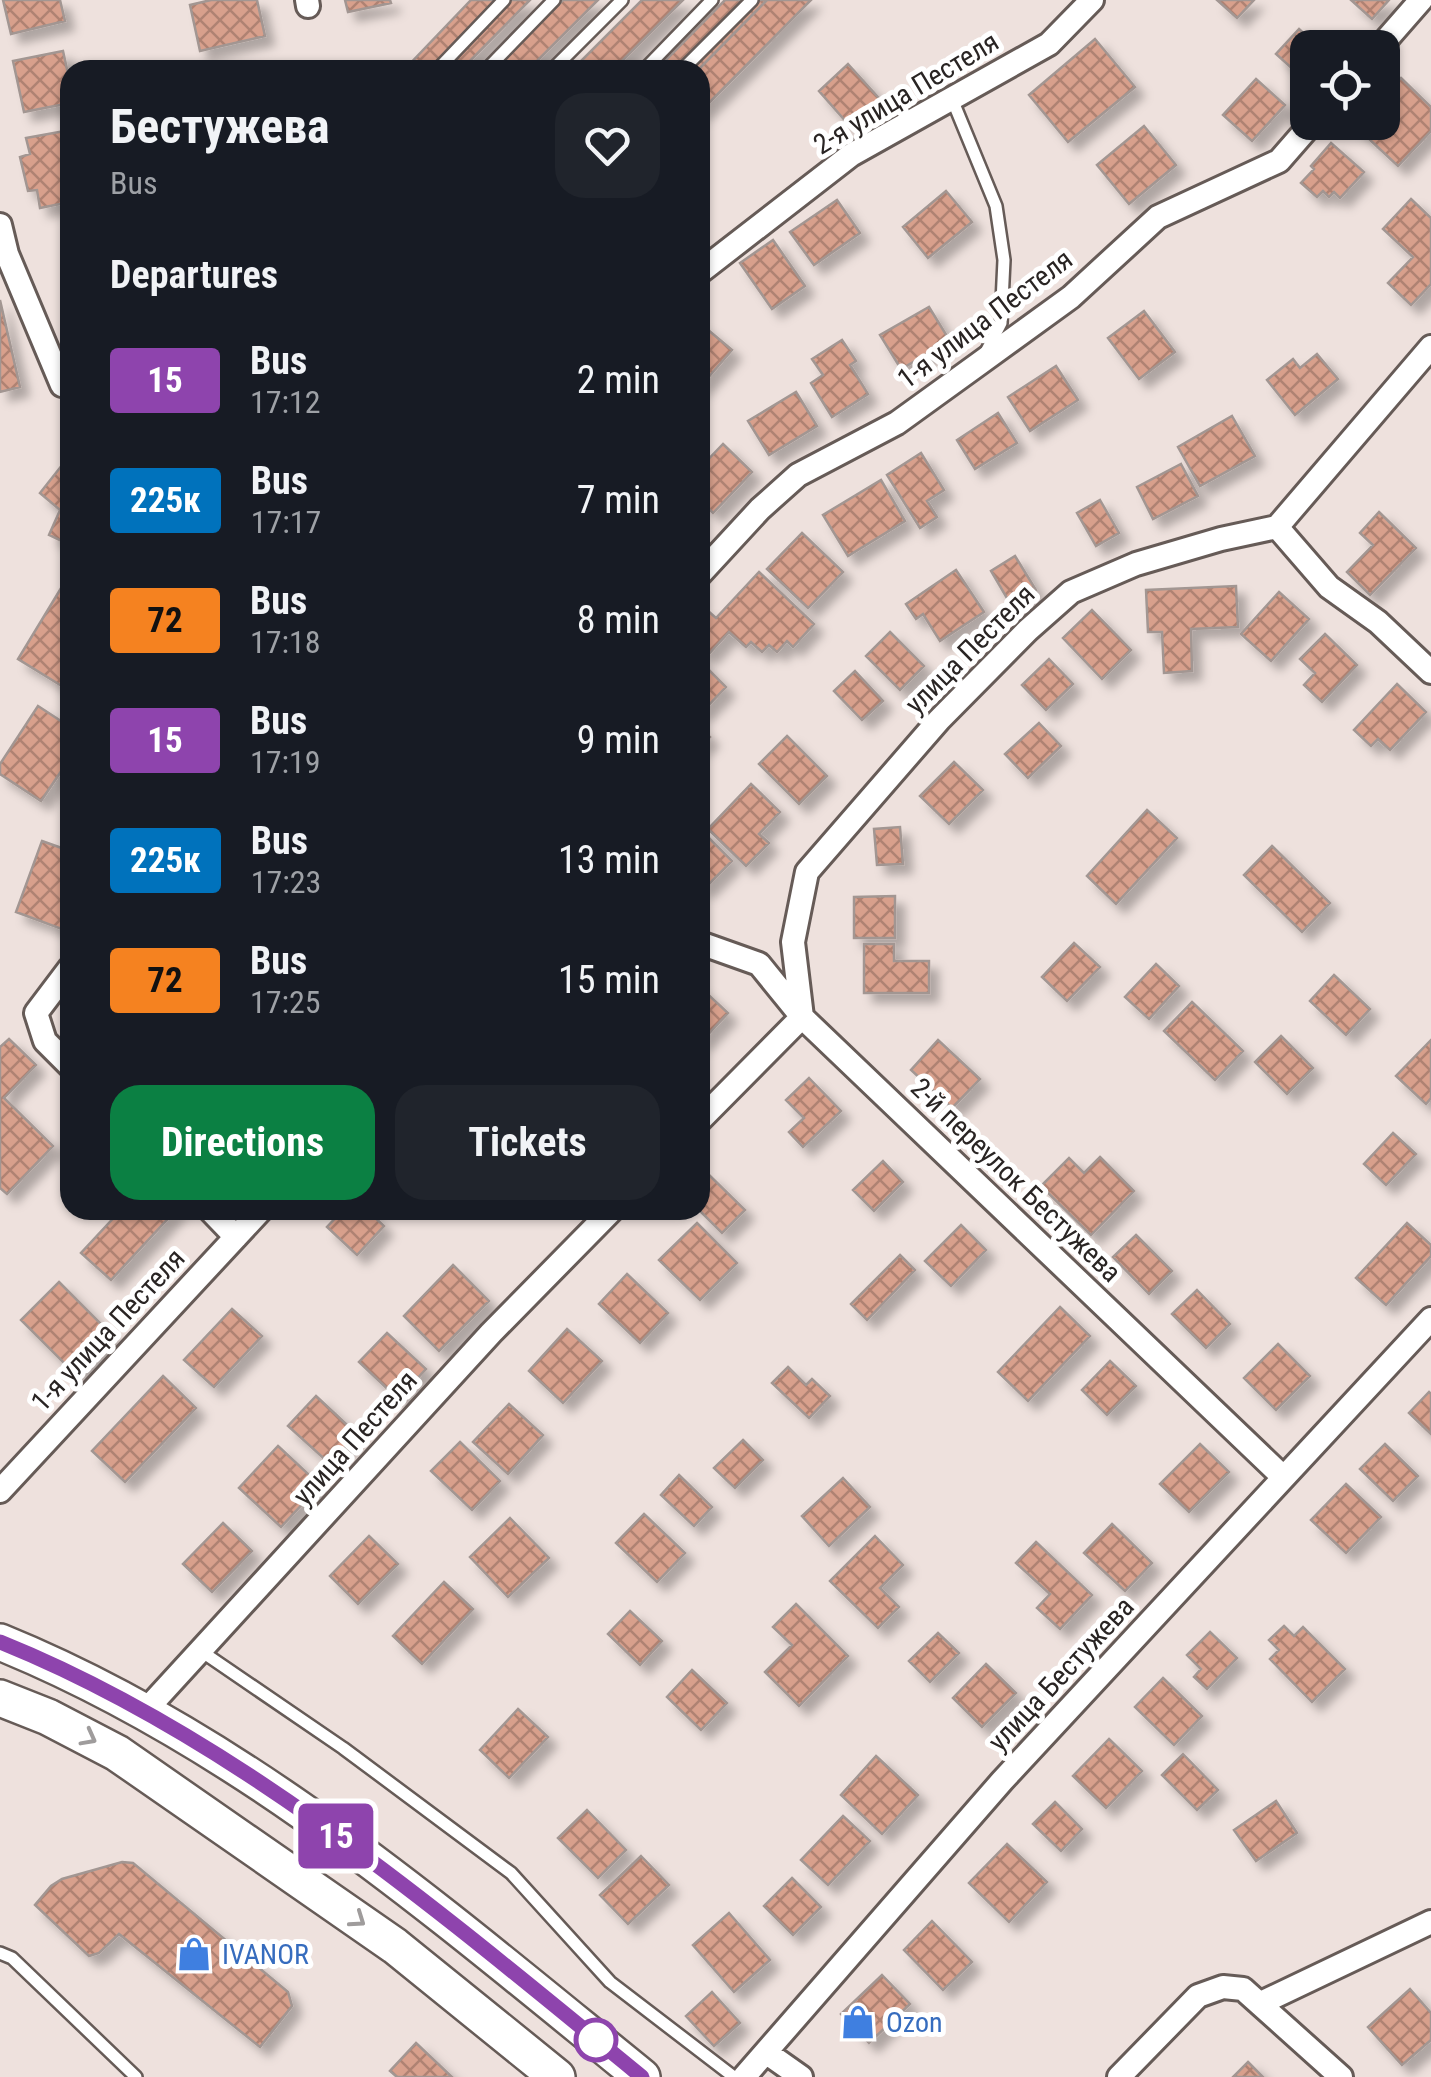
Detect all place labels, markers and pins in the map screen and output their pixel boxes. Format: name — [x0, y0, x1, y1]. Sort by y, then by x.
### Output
shop icon: IVANOR — [175, 1935, 213, 1973]
place label: IVANOR — [222, 1938, 309, 1971]
shop icon: Ozon — [839, 2003, 877, 2041]
place label: Ozon — [886, 2006, 943, 2039]
unlabelled marker — [575, 2019, 617, 2061]

